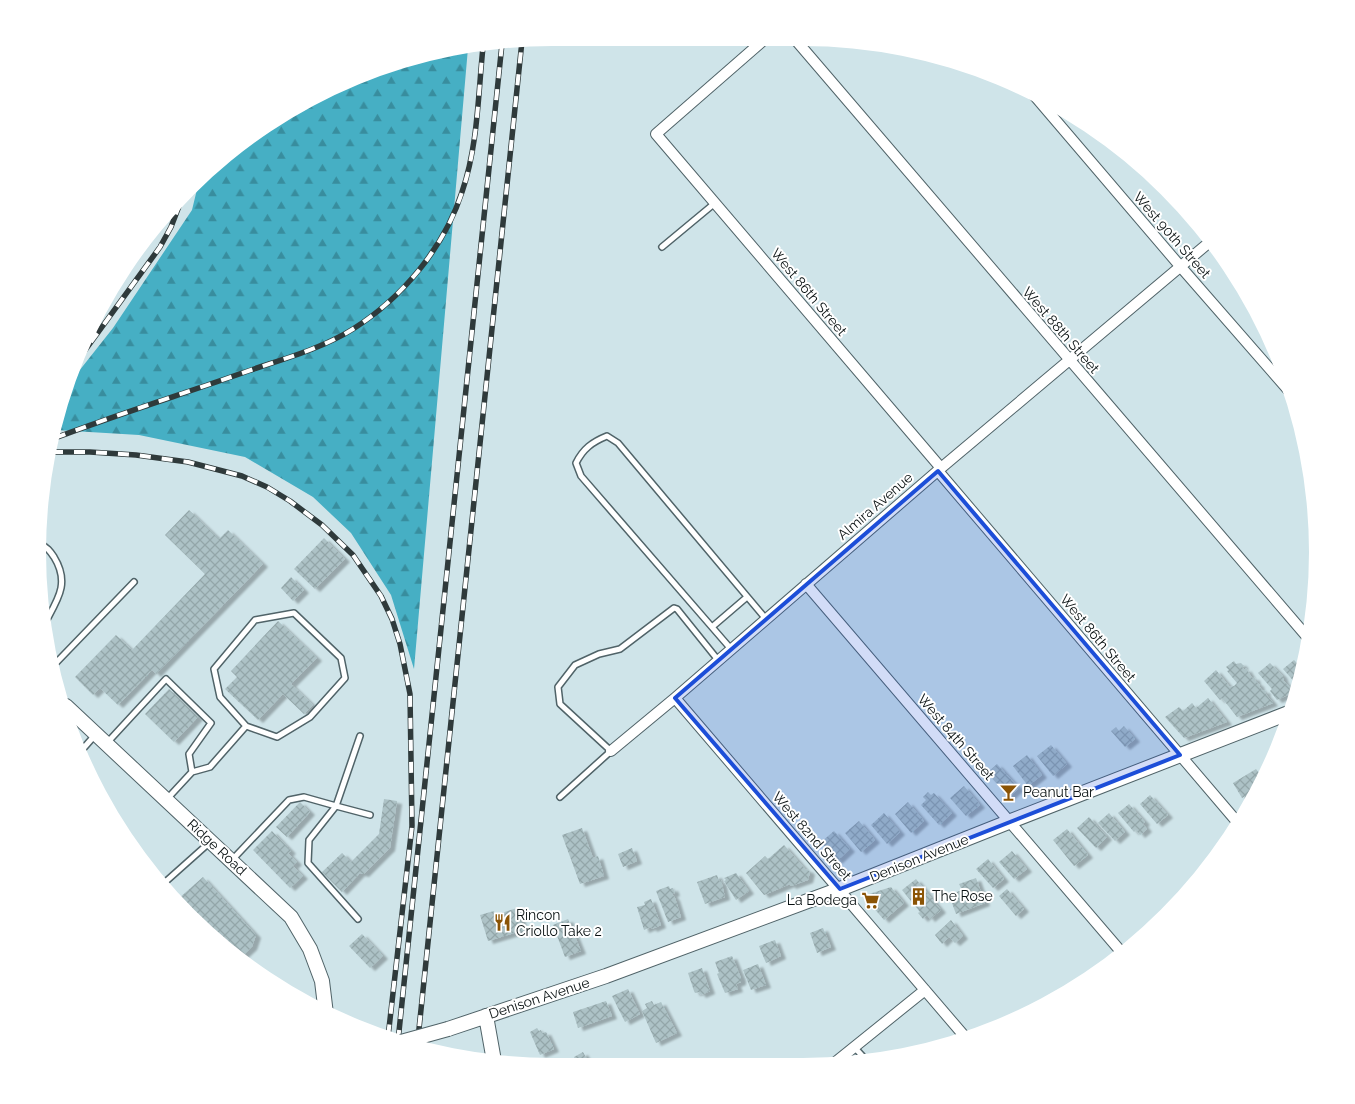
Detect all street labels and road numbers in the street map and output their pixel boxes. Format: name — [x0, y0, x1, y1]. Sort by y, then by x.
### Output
street label: West 90th Street — [1130, 189, 1214, 282]
street label: West 86th Street — [768, 245, 850, 339]
street label: West 88th Street — [1019, 284, 1103, 377]
street label: Almira Avenue — [834, 469, 916, 543]
street label: West 86th Street — [1057, 591, 1139, 685]
street label: West 84th Street — [914, 691, 998, 783]
street label: West 82nd Street — [769, 789, 855, 884]
street label: Ridge Road — [184, 816, 250, 878]
street label: Denison Avenue — [867, 831, 971, 885]
street label: Denison Avenue — [487, 974, 591, 1022]

